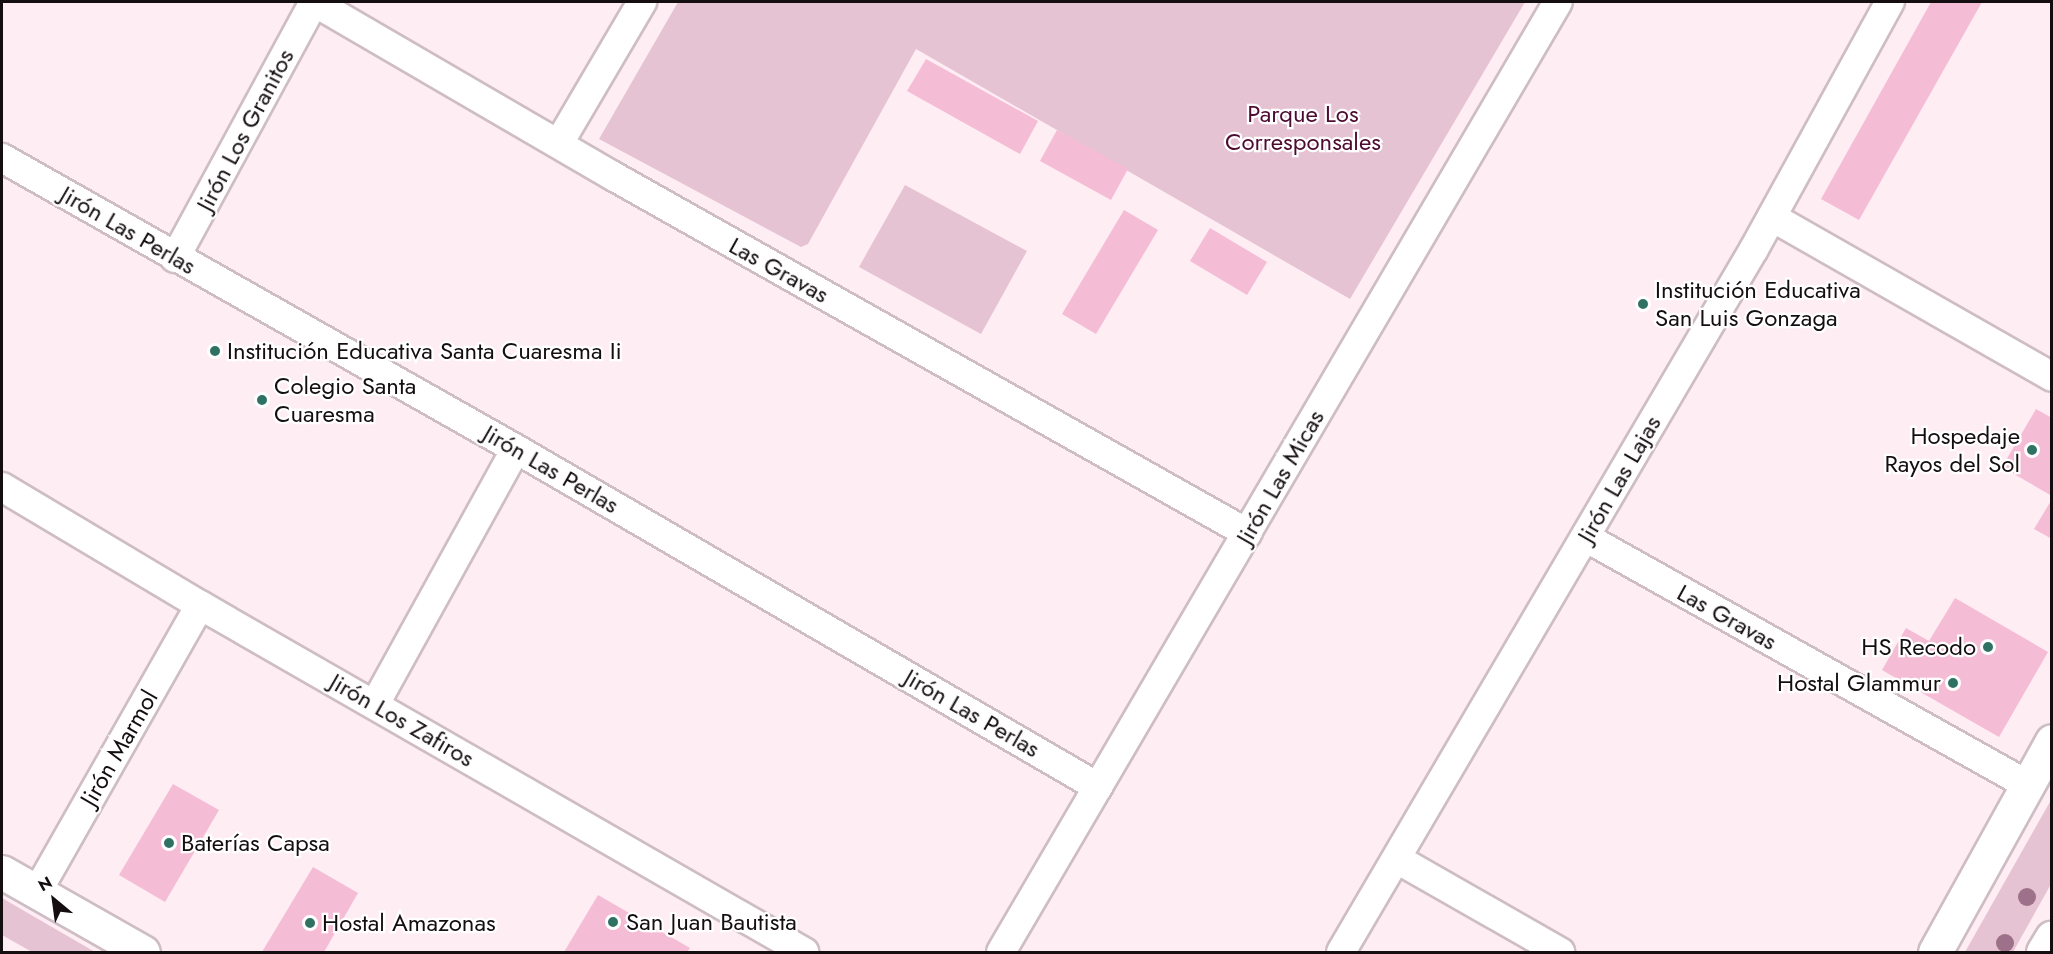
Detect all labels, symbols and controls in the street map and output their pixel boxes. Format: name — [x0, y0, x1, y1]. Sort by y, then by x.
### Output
street label: Jirón Los Granitos — [190, 44, 300, 216]
park label: Parque Los Corresponsales — [1225, 100, 1381, 156]
street label: Jirón Las Perlas — [55, 180, 201, 280]
street label: Las Gravas — [724, 231, 834, 309]
place label: Institución Educativa San Luis Gonzaga — [1655, 276, 1861, 332]
marker: Institución Educativa San Luis Gonzaga — [1636, 297, 1650, 311]
place label: Institución Educativa Santa Cuaresma Ii — [227, 337, 622, 365]
marker: Institución Educativa Santa Cuaresma Ii — [208, 344, 222, 358]
place label: Colegio Santa Cuaresma — [274, 372, 416, 428]
marker: Colegio Santa Cuaresma — [255, 393, 269, 407]
street label: Jirón Las Micas — [1230, 405, 1330, 549]
street label: Jirón Las Lajas — [1571, 411, 1667, 547]
street label: Jirón Las Perlas — [478, 419, 624, 519]
place label: Hospedaje Rayos del Sol — [1884, 422, 2020, 478]
marker: Hospedaje Rayos del Sol — [2025, 443, 2039, 457]
street label: Las Gravas — [1672, 578, 1782, 656]
place label: HS Recodo — [1861, 633, 1976, 661]
marker: HS Recodo — [1981, 640, 1995, 654]
street label: Jirón Las Perlas — [899, 663, 1045, 763]
street label: Jirón Los Zafiros — [325, 667, 479, 773]
place label: Hostal Glammur — [1777, 669, 1941, 697]
marker: Hostal Glammur — [1946, 676, 1960, 690]
street label: Jirón Marmol — [74, 685, 164, 811]
place label: Baterías Capsa — [181, 829, 330, 857]
marker: Baterías Capsa — [162, 836, 176, 850]
north arrow — [24, 870, 84, 930]
text: N — [34, 871, 56, 897]
place label: San Juan Bautista — [626, 908, 797, 936]
place label: Hostal Amazonas — [322, 909, 496, 937]
marker: San Juan Bautista — [604, 913, 622, 931]
marker: Hostal Amazonas — [303, 916, 317, 930]

